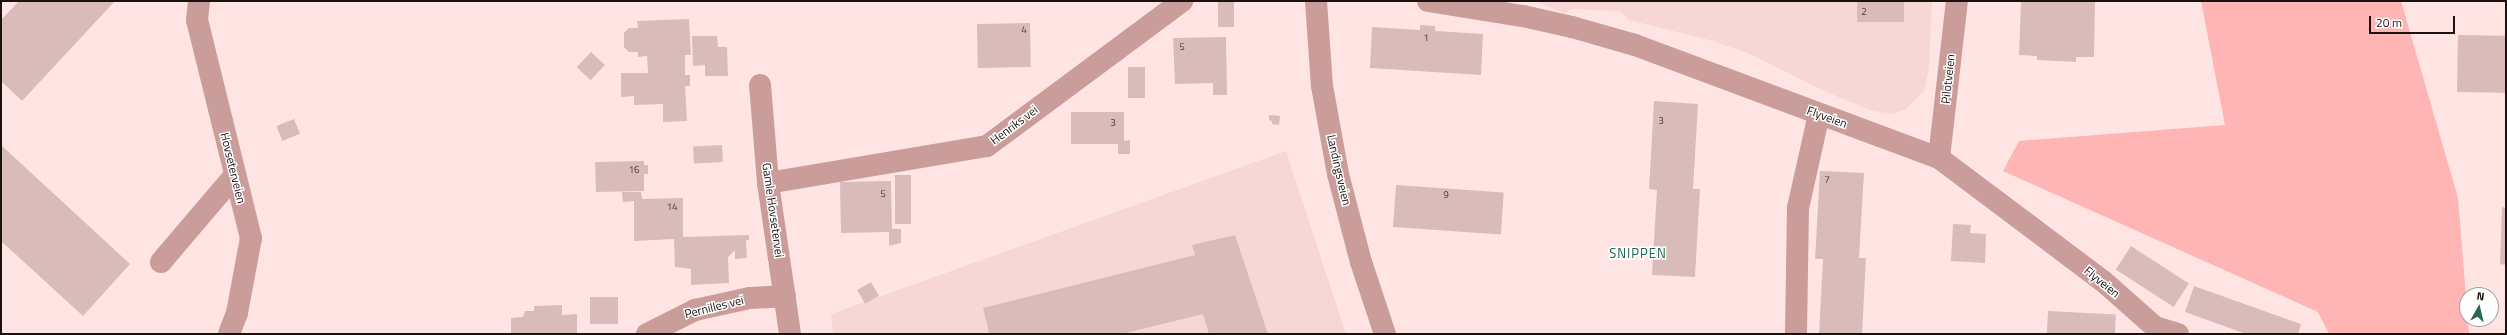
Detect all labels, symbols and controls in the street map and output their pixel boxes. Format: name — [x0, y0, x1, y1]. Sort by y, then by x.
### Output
house number: 2 — [1861, 6, 1867, 18]
scale bar — [2371, 8, 2457, 34]
text: 20 m — [2376, 13, 2402, 32]
house number: 4 — [1021, 24, 1027, 36]
house number: 1 — [1423, 32, 1429, 44]
house number: 5 — [1179, 41, 1185, 53]
street label: Pilotveien — [1938, 53, 1958, 105]
street label: Henriks vei — [987, 103, 1041, 147]
street label: Flyveien — [1805, 103, 1849, 131]
house number: 3 — [1658, 115, 1664, 127]
house number: 3 — [1110, 117, 1116, 129]
street label: Hovseterveien — [217, 131, 249, 205]
street label: Landingsveien — [1324, 133, 1354, 207]
street label: Gamle Hovsetervei — [759, 162, 787, 258]
house number: 16 — [628, 164, 640, 176]
house number: 7 — [1824, 174, 1830, 186]
house number: 5 — [880, 188, 886, 200]
house number: 9 — [1443, 189, 1449, 201]
house number: 14 — [666, 201, 678, 213]
district label: SNIPPEN — [1609, 245, 1667, 261]
street label: Flyveien — [2081, 263, 2123, 301]
north arrow — [2459, 287, 2499, 327]
text: N — [2476, 288, 2485, 305]
street label: Pernilles vei — [683, 293, 745, 321]

